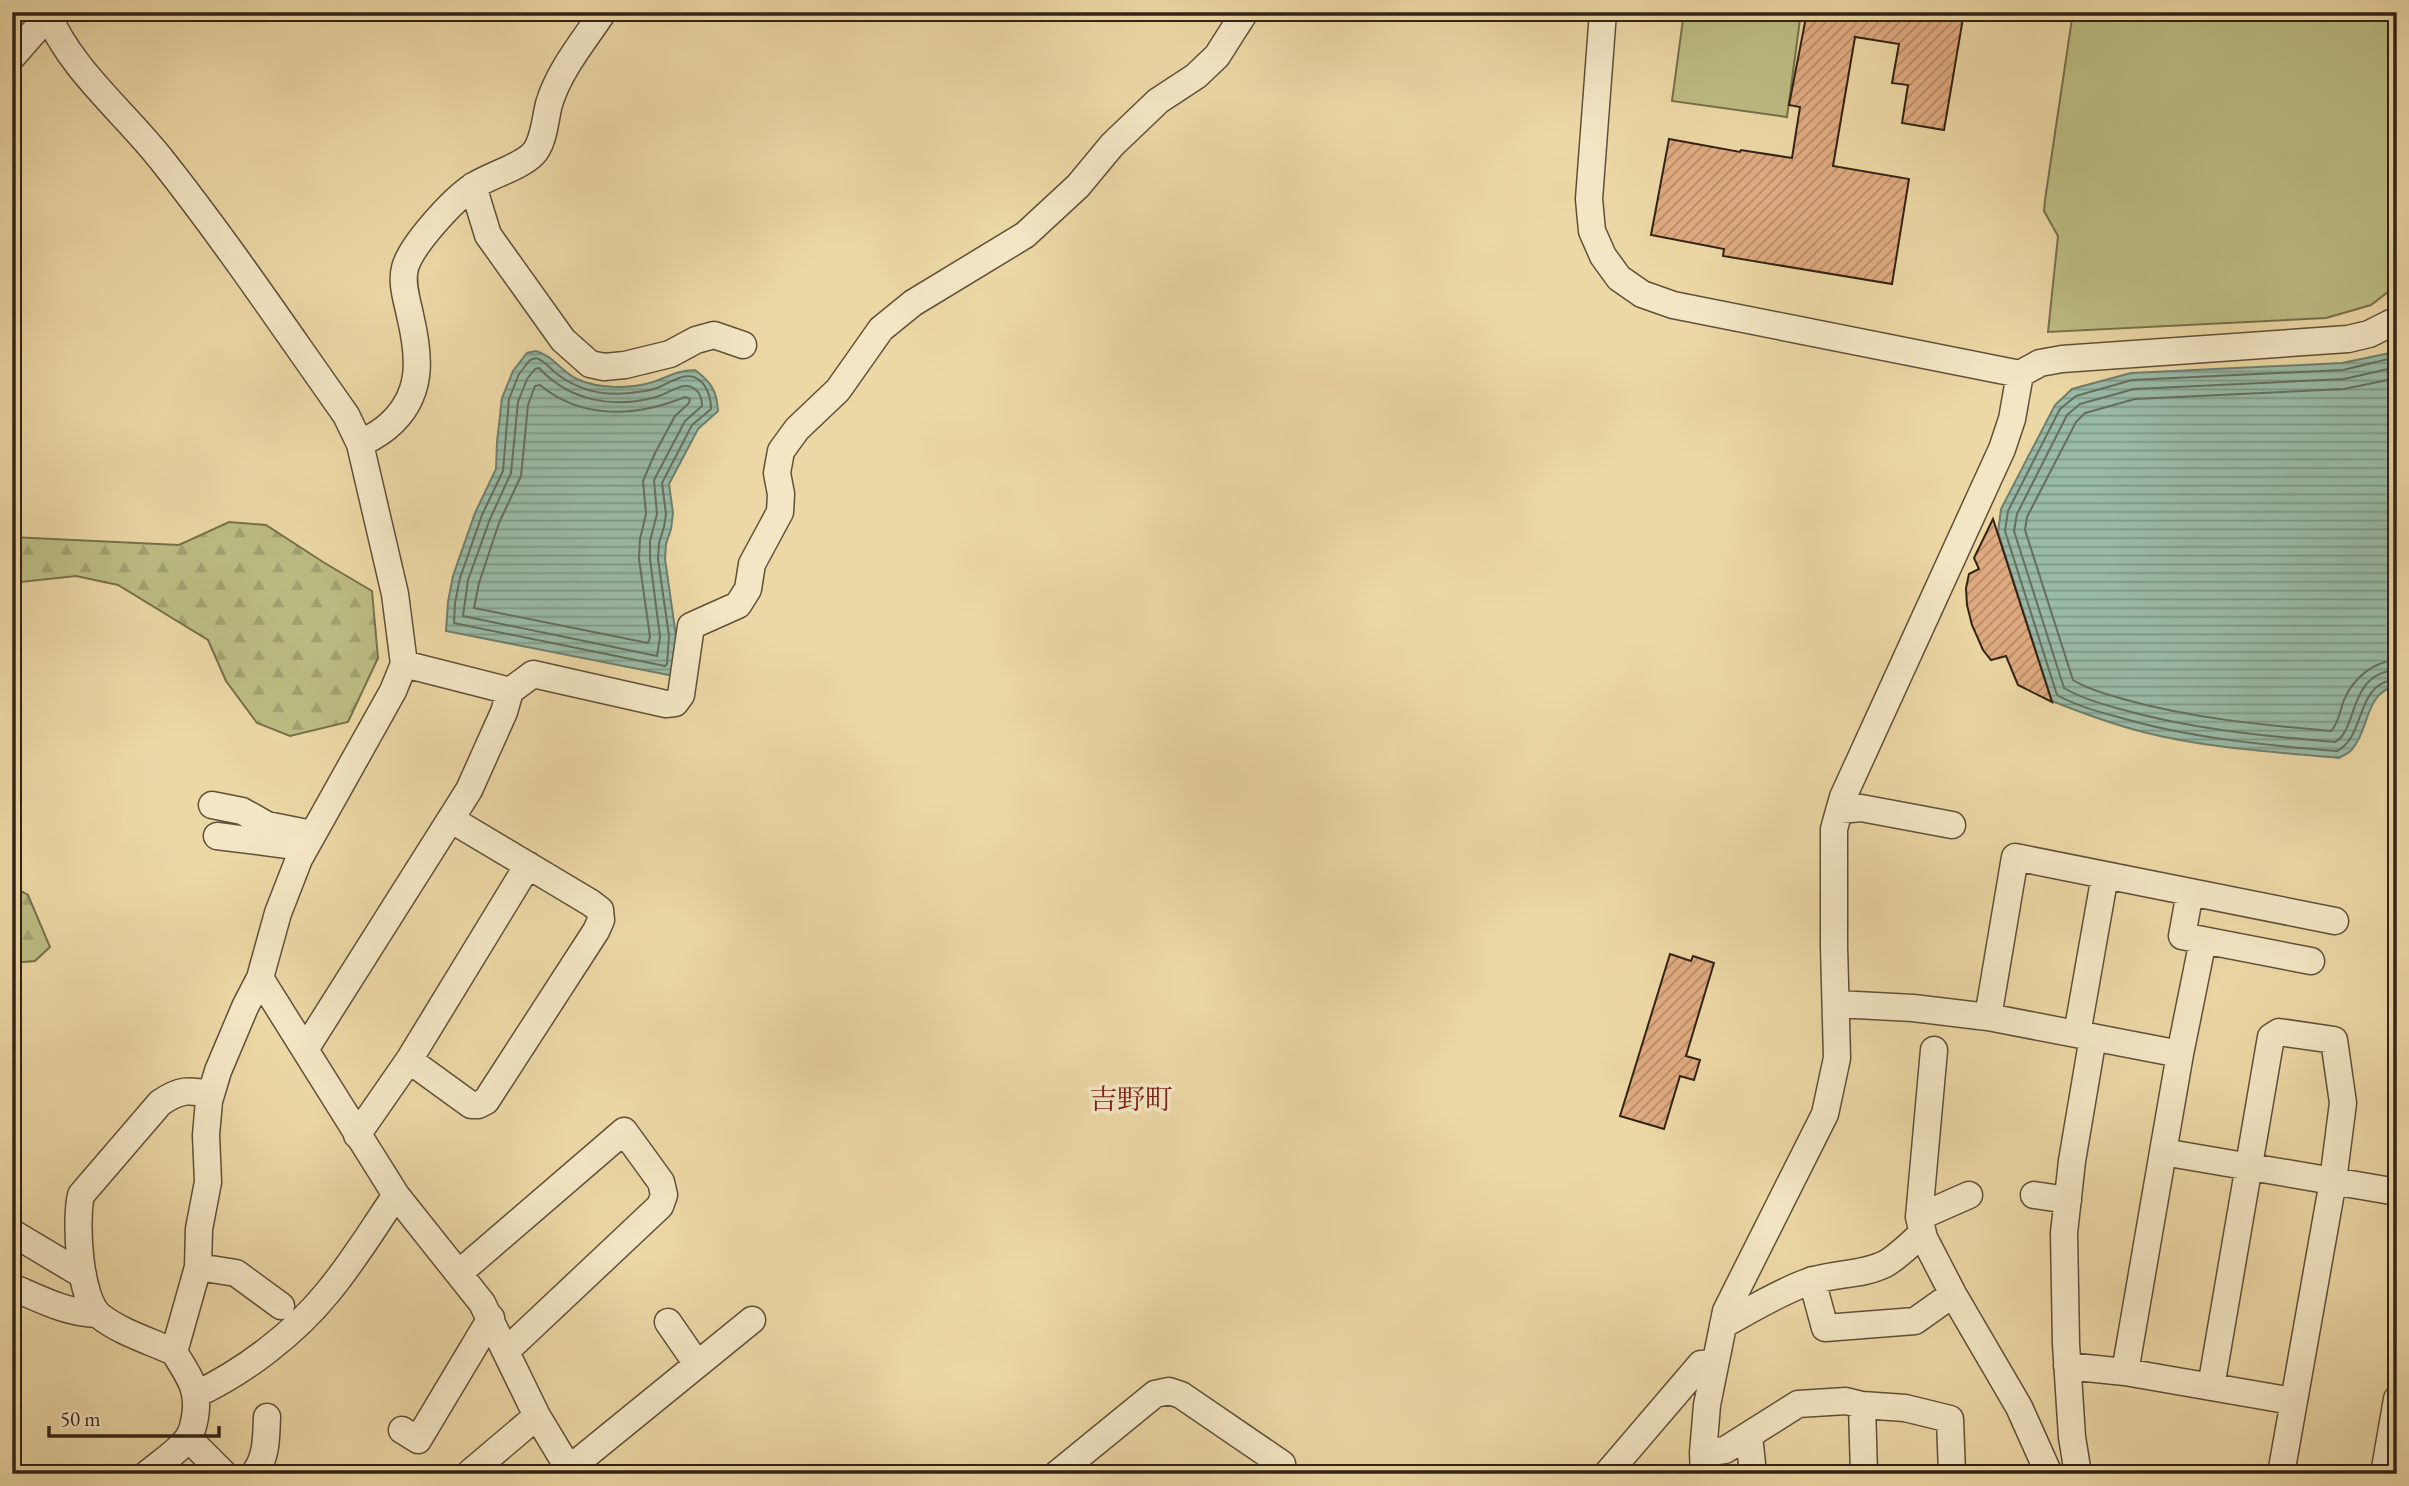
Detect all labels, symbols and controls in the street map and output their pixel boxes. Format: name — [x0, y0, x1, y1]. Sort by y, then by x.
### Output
district label: 吉野町 — [1089, 1081, 1173, 1117]
scale bar — [49, 1395, 219, 1439]
text: 50 m — [60, 1405, 101, 1432]

